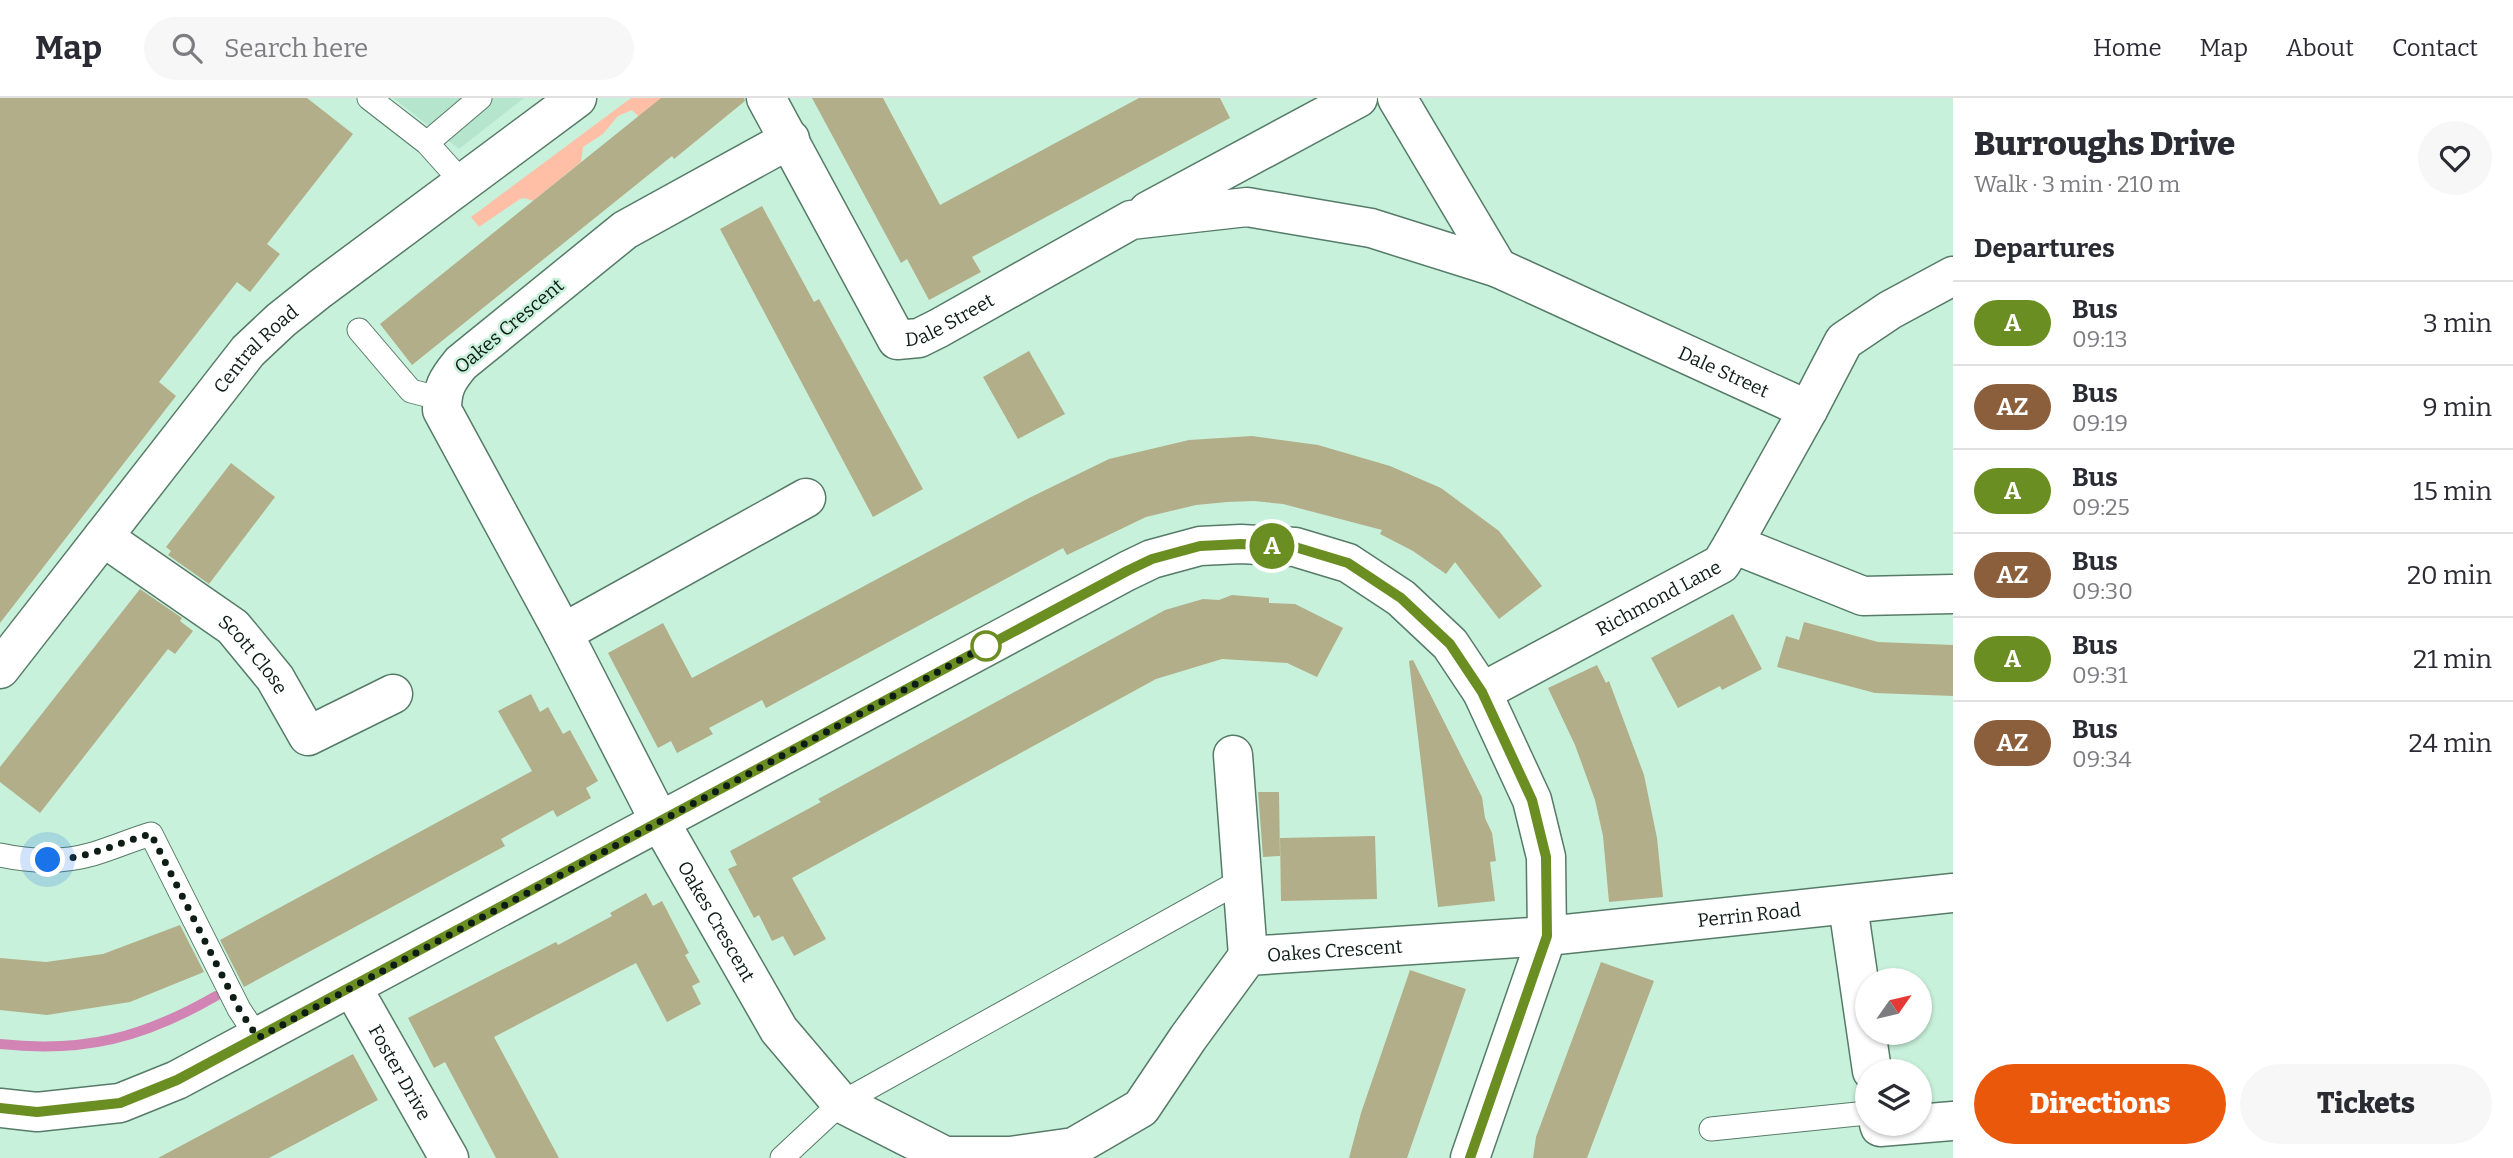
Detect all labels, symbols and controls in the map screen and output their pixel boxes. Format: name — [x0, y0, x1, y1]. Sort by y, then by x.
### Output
search box — [144, 17, 634, 80]
text: Map — [35, 28, 102, 68]
icon: search — [168, 29, 206, 67]
text: Search here — [224, 33, 368, 64]
text: Home — [2093, 34, 2162, 62]
text: Map — [2200, 34, 2248, 62]
text: About — [2286, 34, 2354, 62]
text: Contact — [2392, 34, 2478, 62]
button: heart — [2418, 121, 2492, 195]
text: Burroughs Drive — [1974, 124, 2235, 164]
text: Walk · 3 min · 210 m — [1974, 170, 2180, 198]
text: Departures — [1974, 233, 2115, 264]
street label: Oakes Crescent — [450, 274, 568, 378]
street label: Dale Street — [904, 288, 998, 351]
text: Bus — [2072, 294, 2118, 325]
street label: Central Road — [208, 300, 302, 397]
text: 3 min — [2423, 308, 2492, 339]
text: A — [2004, 309, 2021, 337]
text: 09:13 — [2072, 325, 2128, 353]
street label: Dale Street — [1675, 341, 1773, 402]
text: Bus — [2072, 378, 2118, 409]
text: 9 min — [2423, 392, 2492, 423]
text: AZ — [1997, 393, 2028, 421]
text: 09:19 — [2072, 409, 2128, 437]
text: Bus — [2072, 462, 2118, 493]
text: 15 min — [2413, 476, 2492, 507]
text: A — [2004, 477, 2021, 505]
text: 09:25 — [2072, 493, 2130, 521]
line badge: A — [1249, 523, 1295, 569]
text: A — [1263, 532, 1281, 560]
text: Bus — [2072, 546, 2118, 577]
street label: Richmond Lane — [1592, 555, 1725, 640]
text: 20 min — [2407, 560, 2492, 591]
text: AZ — [1997, 561, 2028, 589]
text: 09:30 — [2072, 577, 2133, 605]
street label: Scott Close — [215, 609, 293, 698]
text: Bus — [2072, 630, 2118, 661]
unlabelled marker — [971, 631, 1001, 661]
text: 21 min — [2413, 644, 2492, 675]
text: A — [2004, 645, 2021, 673]
text: 09:31 — [2072, 661, 2128, 689]
text: Bus — [2072, 714, 2118, 745]
text: 24 min — [2408, 728, 2492, 759]
text: AZ — [1997, 729, 2028, 757]
text: 09:34 — [2072, 745, 2132, 773]
your location — [30, 842, 65, 877]
street label: Oakes Crescent — [673, 857, 760, 986]
street label: Perrin Road — [1696, 898, 1802, 932]
street label: Oakes Crescent — [1266, 934, 1403, 966]
north arrow — [1855, 968, 1932, 1045]
map controls — [1855, 968, 1932, 1136]
street label: Foster Drive — [364, 1020, 436, 1124]
button: layers — [1855, 1059, 1932, 1136]
button: Directions — [1974, 1064, 2226, 1144]
button: Tickets — [2240, 1064, 2492, 1144]

